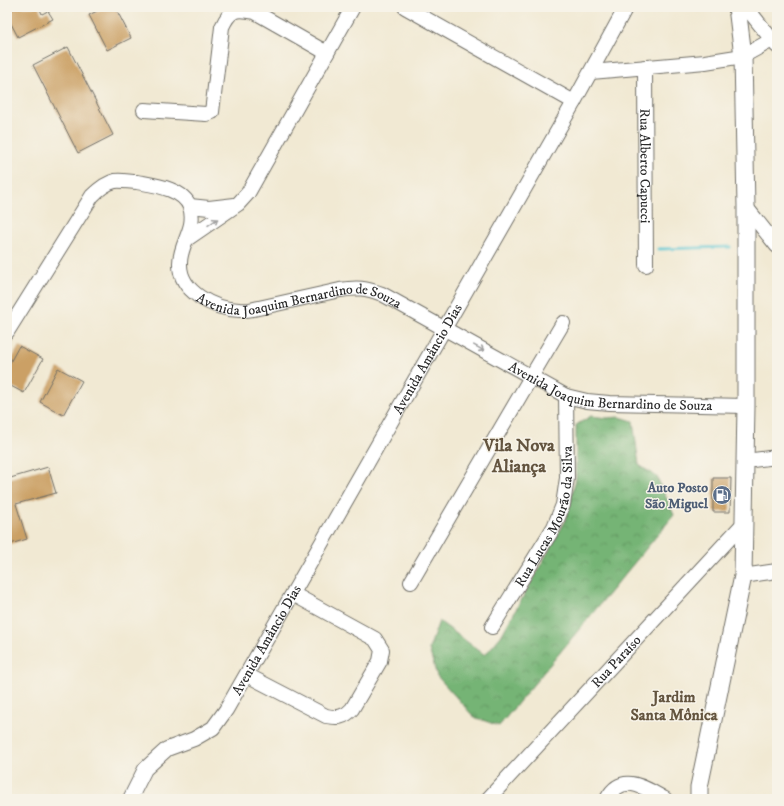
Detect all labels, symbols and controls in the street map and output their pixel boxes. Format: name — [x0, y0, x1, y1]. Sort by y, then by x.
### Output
street label: Rua Alberto Capucci — [635, 109, 654, 224]
one-way arrow — [207, 218, 218, 226]
street label: Avenida Joaquim Bernardino de Souza — [193, 280, 405, 321]
street label: Avenida Amâncio Dias — [389, 301, 467, 418]
one-way arrow — [473, 344, 485, 352]
street label: Avenida Joaquim Bernardino de Souza — [505, 358, 713, 415]
district label: Vila Nova Aliança — [482, 435, 555, 478]
street label: Rua Lucas Mourão da Silva — [511, 446, 577, 591]
place label: Auto Posto São Miguel — [645, 479, 709, 513]
fuel station icon: Auto Posto São Miguel — [711, 484, 733, 506]
street label: Avenida Amâncio Dias — [228, 582, 306, 699]
street label: Rua Paraíso — [588, 632, 646, 692]
district label: Jardim Santa Mônica — [630, 687, 719, 725]

